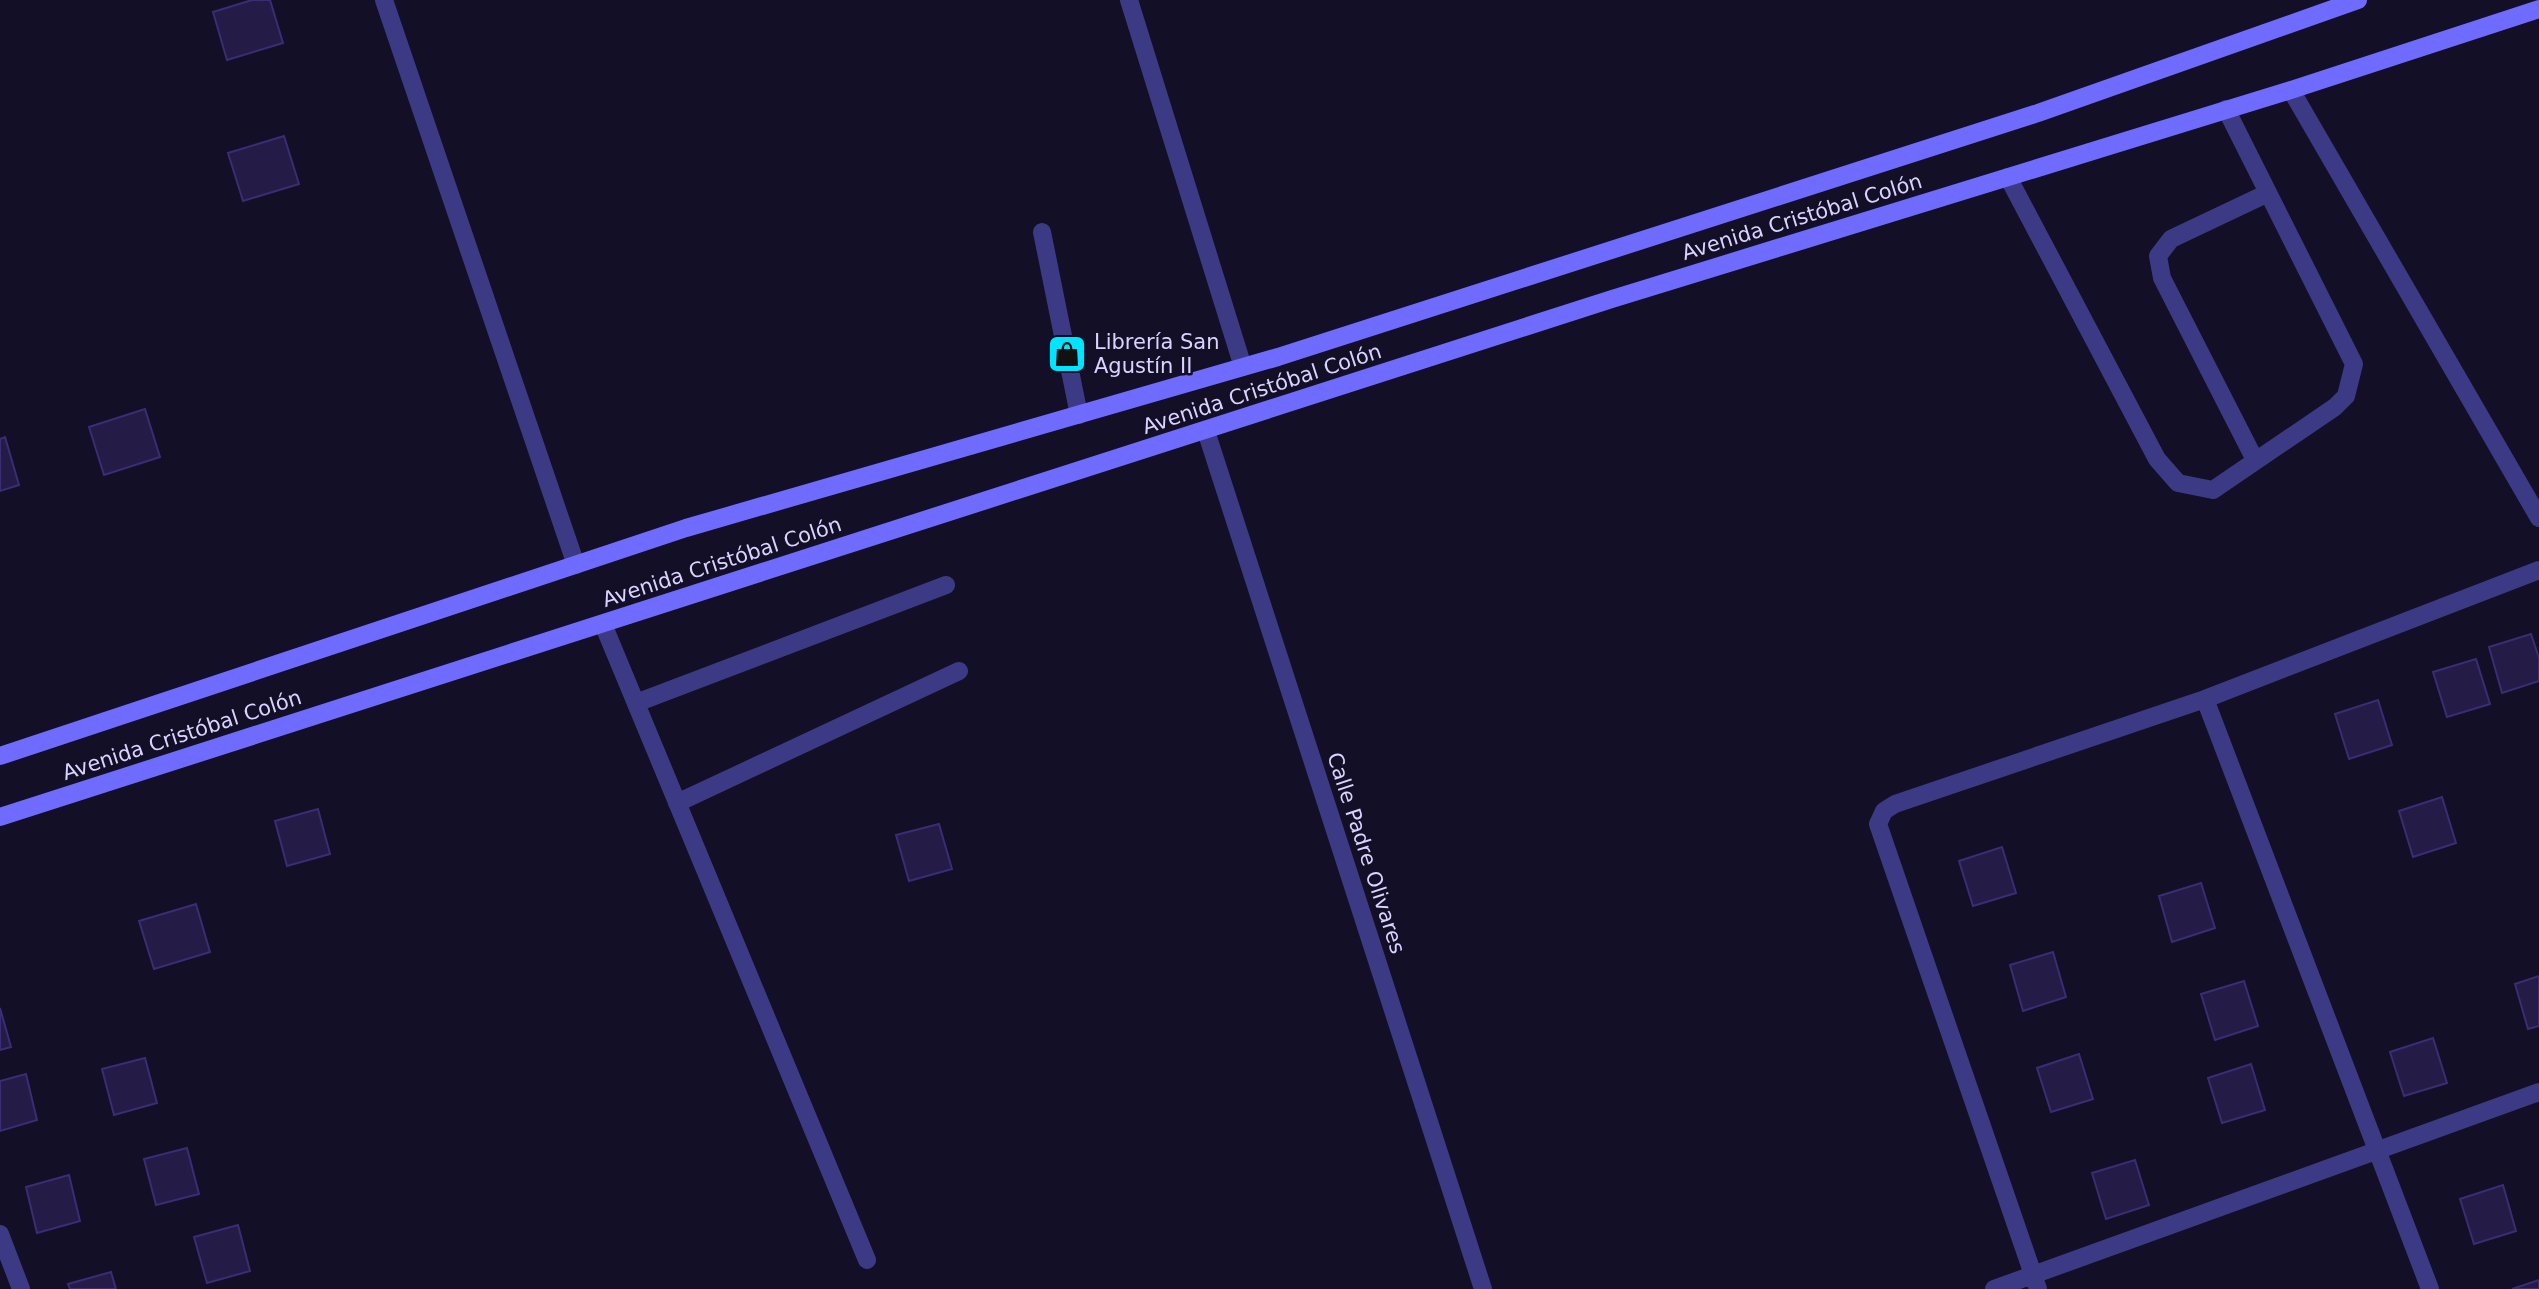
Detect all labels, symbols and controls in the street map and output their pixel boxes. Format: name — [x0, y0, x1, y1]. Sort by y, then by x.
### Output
street label: Avenida Cristóbal Colón — [1679, 169, 1925, 265]
place label: Librería San Agustín II — [1094, 330, 1219, 378]
shop icon: Librería San Agustín II — [1046, 333, 1088, 375]
street label: Avenida Cristóbal Colón — [1139, 339, 1385, 439]
street label: Avenida Cristóbal Colón — [599, 512, 845, 612]
street label: Avenida Cristóbal Colón — [59, 685, 305, 785]
street label: Calle Padre Olivares — [1322, 749, 1410, 957]

